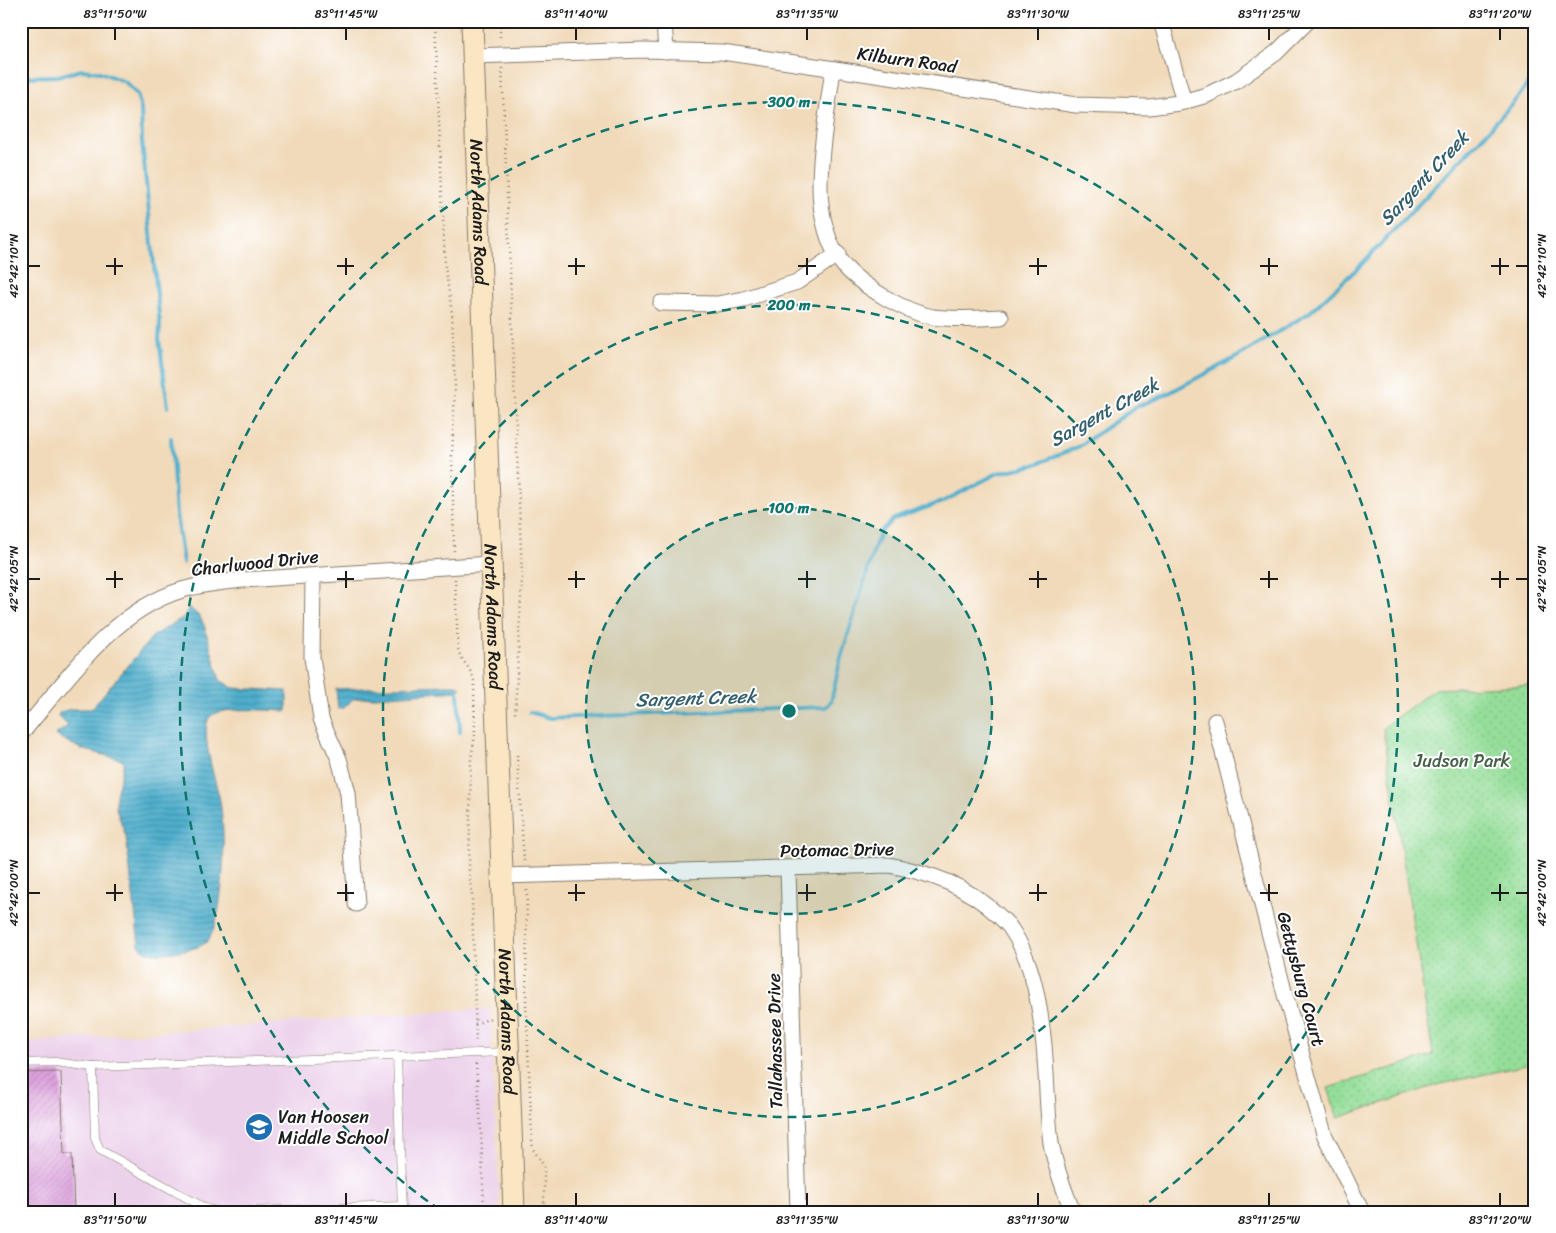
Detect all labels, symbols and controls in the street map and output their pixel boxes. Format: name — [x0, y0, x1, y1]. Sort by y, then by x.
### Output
text: 83°11'50"W — [84, 3, 147, 25]
text: 83°11'45"W — [315, 3, 378, 25]
text: 83°11'40"W — [544, 3, 608, 25]
text: 83°11'35"W — [776, 3, 839, 25]
text: 83°11'30"W — [1007, 3, 1070, 25]
text: 83°11'25"W — [1238, 3, 1301, 25]
text: 83°11'20"W — [1469, 3, 1532, 25]
street label: Kilburn Road — [855, 37, 960, 83]
text: 300 m — [767, 89, 811, 115]
water label: Sargent Creek — [1371, 122, 1478, 233]
street label: North Adams Road — [460, 138, 497, 287]
text: 42°42'10"N — [3, 233, 25, 298]
text: 42°42'10"N — [1531, 233, 1553, 298]
text: 200 m — [766, 292, 811, 318]
water label: Sargent Creek — [1043, 368, 1166, 456]
text: 100 m — [769, 495, 810, 521]
street label: Charlwood Drive — [190, 540, 320, 586]
street label: North Adams Road — [474, 543, 512, 692]
text: 42°42'05"N — [3, 545, 25, 612]
text: 42°42'05"N — [1531, 545, 1553, 612]
water label: Sargent Creek — [635, 679, 758, 717]
centre of rings — [780, 702, 798, 720]
park label: Judson Park — [1413, 745, 1511, 777]
street label: Potomac Drive — [780, 833, 894, 867]
text: 42°42'00"N — [3, 859, 25, 926]
text: 42°42'00"N — [1531, 859, 1553, 926]
street label: Gettysburg Court — [1268, 908, 1334, 1050]
street label: North Adams Road — [489, 948, 526, 1096]
street label: Tallahassee Drive — [758, 973, 792, 1109]
place label: Van Hoosen Middle School — [278, 1101, 389, 1154]
school or university icon: Van Hoosen Middle School — [244, 1112, 274, 1142]
text: 83°11'50"W — [84, 1209, 147, 1231]
text: 83°11'45"W — [315, 1209, 378, 1231]
text: 83°11'40"W — [544, 1209, 608, 1231]
text: 83°11'35"W — [776, 1209, 839, 1231]
text: 83°11'30"W — [1007, 1209, 1070, 1231]
text: 83°11'25"W — [1238, 1209, 1301, 1231]
text: 83°11'20"W — [1469, 1209, 1532, 1231]

